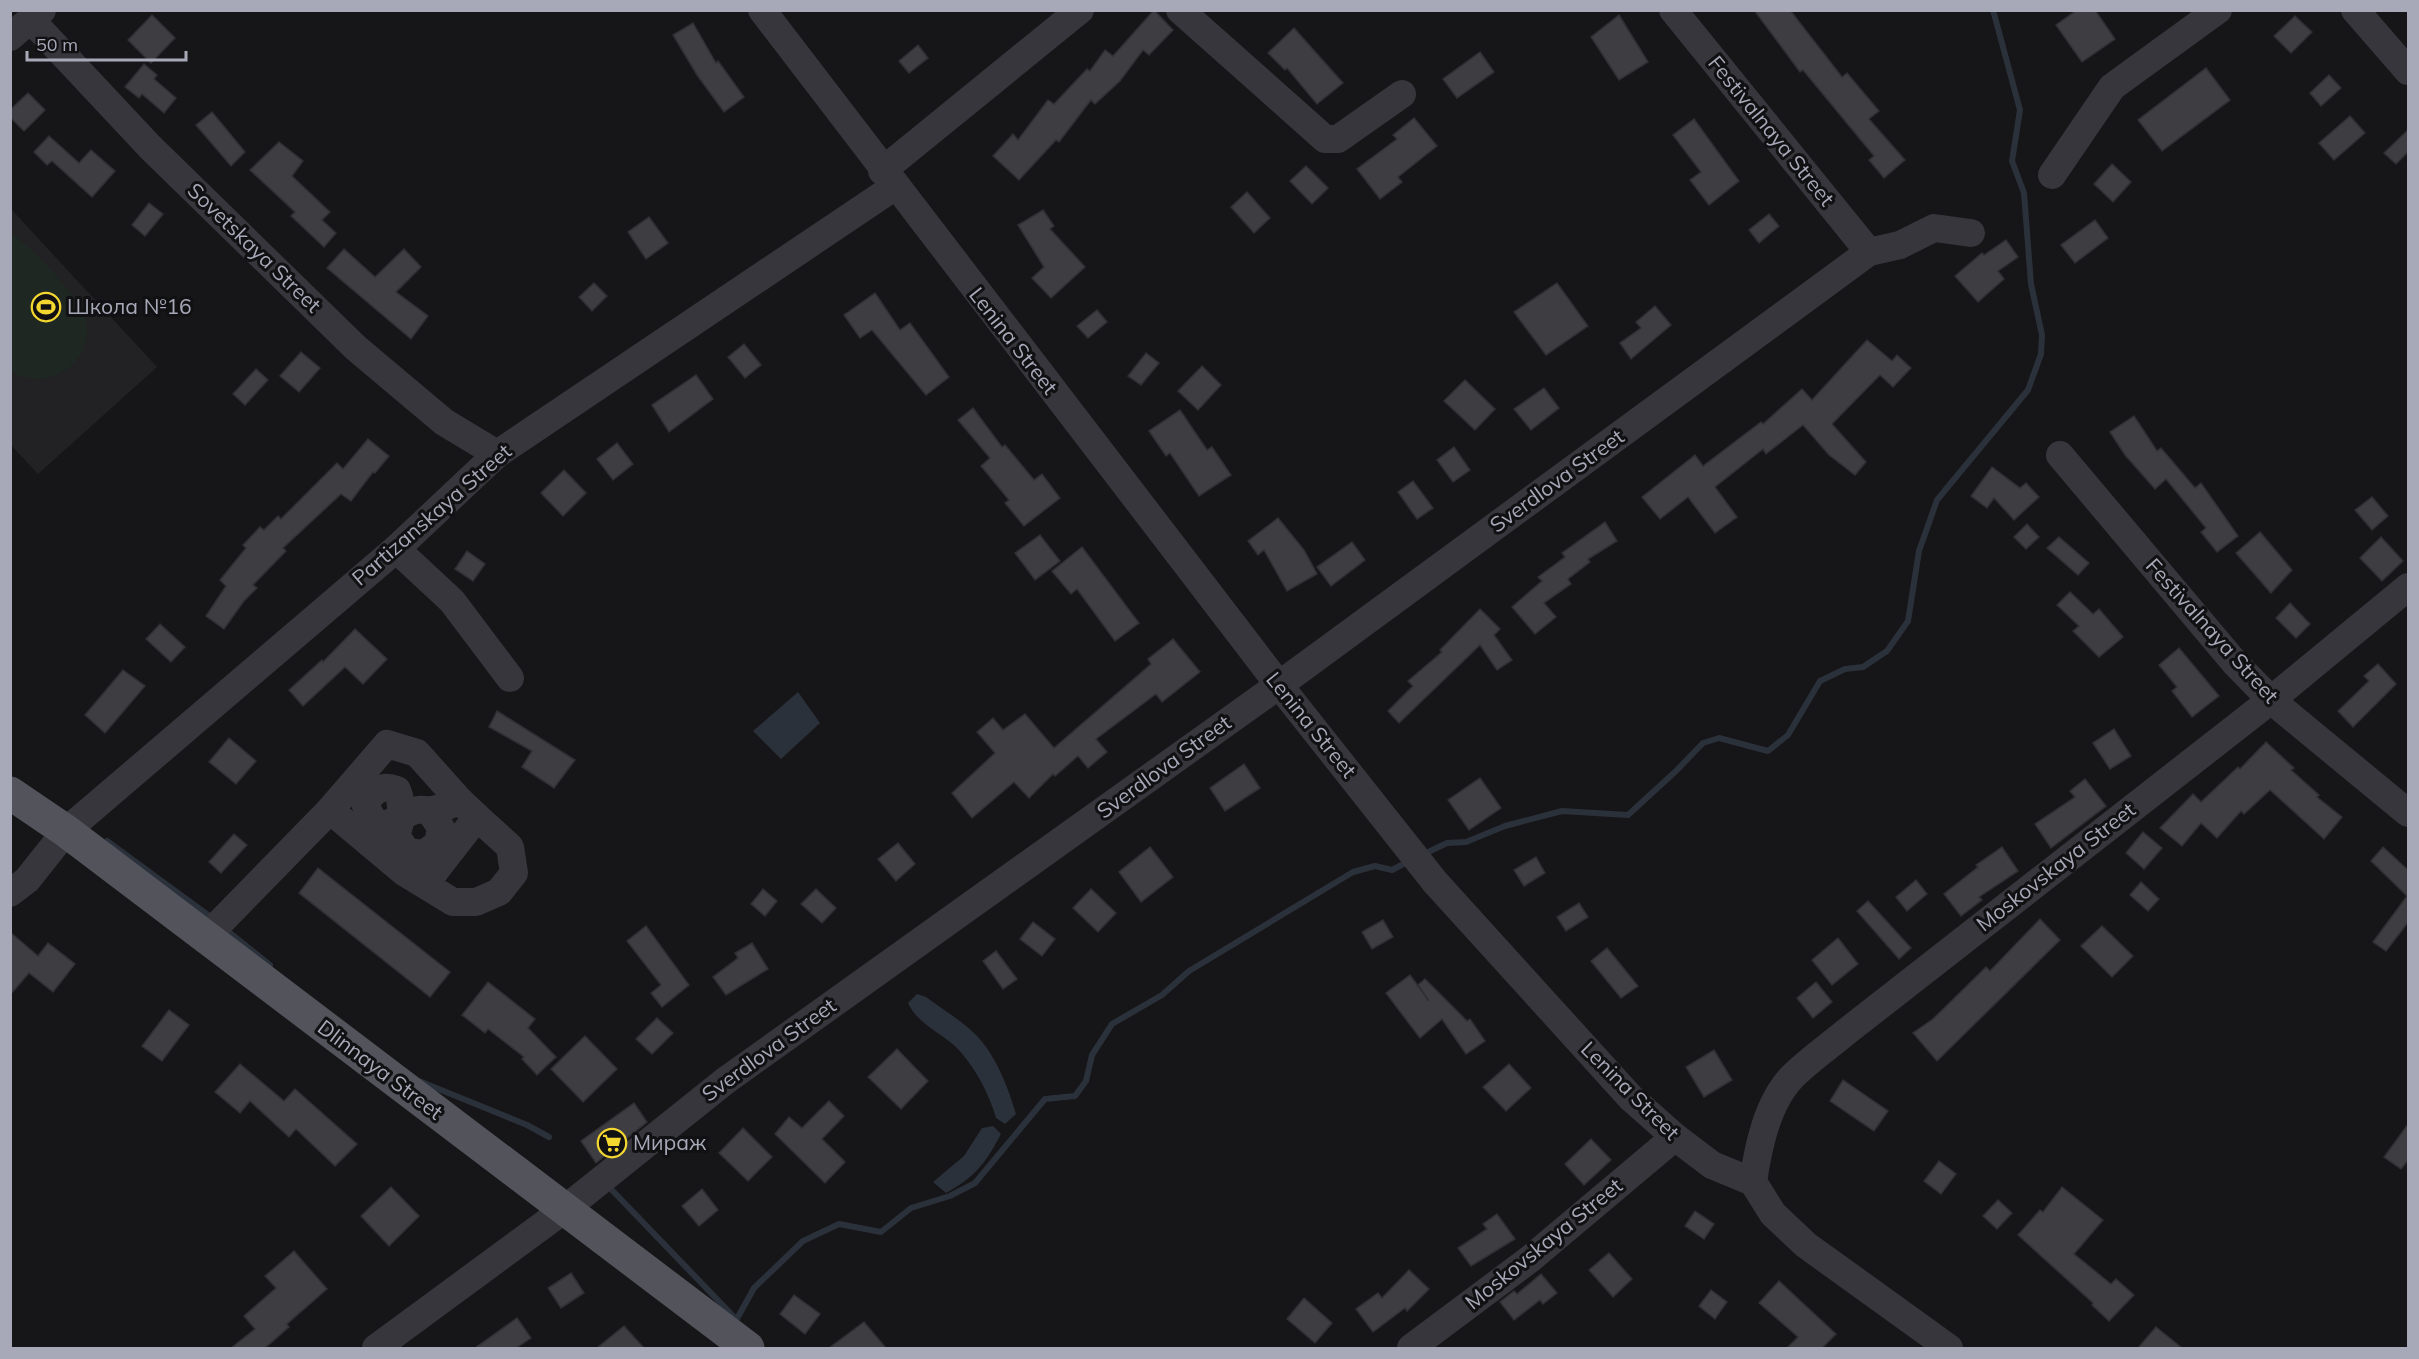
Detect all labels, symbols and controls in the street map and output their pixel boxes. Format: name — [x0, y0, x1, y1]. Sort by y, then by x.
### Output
scale bar — [27, 24, 186, 62]
text: 50 m — [36, 33, 78, 56]
street label: Festivalnaya Street — [1703, 50, 1840, 211]
street label: Sovetskaya Street — [183, 177, 327, 318]
street label: Lenina Street — [964, 282, 1064, 399]
sports icon: Школа №16 — [30, 291, 62, 323]
place label: Школа №16 — [67, 293, 192, 319]
street label: Sverdlova Street — [1484, 423, 1629, 538]
street label: Partizanskaya Street — [346, 438, 516, 591]
street label: Festivalnaya Street — [2141, 553, 2285, 708]
street label: Lenina Street — [1261, 666, 1362, 782]
street label: Sverdlova Street — [1091, 709, 1236, 824]
street label: Moskovskaya Street — [1971, 796, 2140, 936]
street label: Sverdlova Street — [696, 992, 841, 1107]
street label: Dlinnaya Street — [313, 1014, 448, 1125]
street label: Lenina Street — [1576, 1036, 1685, 1145]
supermarket icon: Мираж — [596, 1127, 628, 1159]
place label: Мираж — [633, 1129, 706, 1155]
street label: Moskovskaya Street — [1460, 1172, 1627, 1315]

